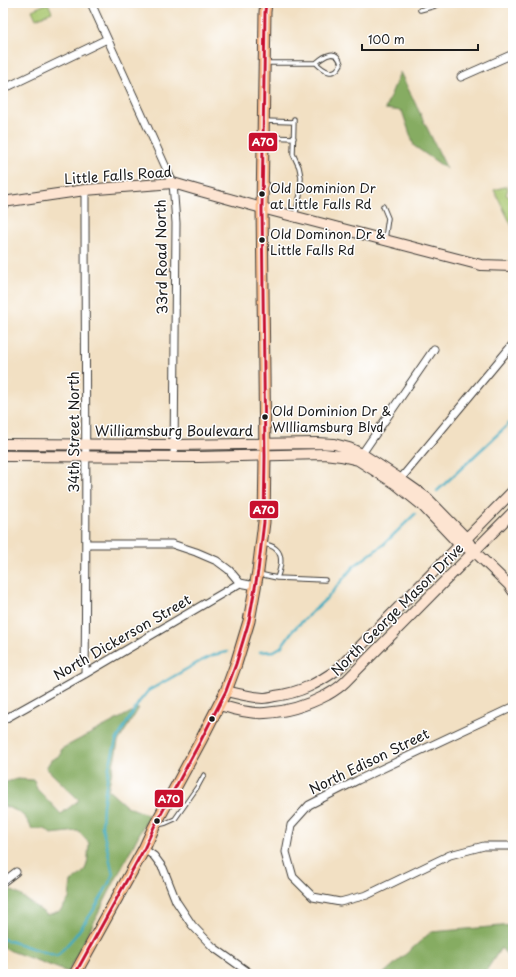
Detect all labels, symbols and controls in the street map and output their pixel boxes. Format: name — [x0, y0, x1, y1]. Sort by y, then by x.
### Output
scale bar — [362, 26, 478, 52]
text: 100 m — [368, 30, 405, 48]
line badge: A70 — [248, 132, 278, 152]
text: A70 — [252, 133, 274, 150]
street label: Little Falls Road — [63, 161, 173, 189]
place label: Old Dominion Dr at Little Falls Rd — [270, 178, 376, 213]
marker: Old Dominion Dr at Little Falls Rd — [257, 189, 267, 199]
street label: 33rd Road North — [149, 199, 173, 315]
place label: Old Dominon Dr & Little Falls Rd — [270, 224, 386, 259]
marker: Old Dominon Dr & Little Falls Rd — [257, 235, 267, 245]
street label: 34th Street North — [63, 371, 84, 493]
place label: Old Dominion Dr & WIlliamsburg Blvd — [272, 401, 391, 436]
marker: Old Dominion Dr & WIlliamsburg Blvd — [260, 412, 270, 422]
street label: Williamsburg Boulevard — [95, 420, 254, 441]
line badge: A70 — [249, 500, 279, 519]
text: A70 — [253, 501, 275, 518]
street label: North George Mason Drive — [326, 538, 468, 680]
street label: North Dickerson Street — [49, 589, 195, 685]
unlabelled marker — [207, 714, 217, 724]
street label: North Edison Street — [305, 723, 433, 799]
line badge: A70 — [154, 789, 184, 808]
text: A70 — [158, 790, 180, 807]
unlabelled marker — [152, 816, 162, 826]

